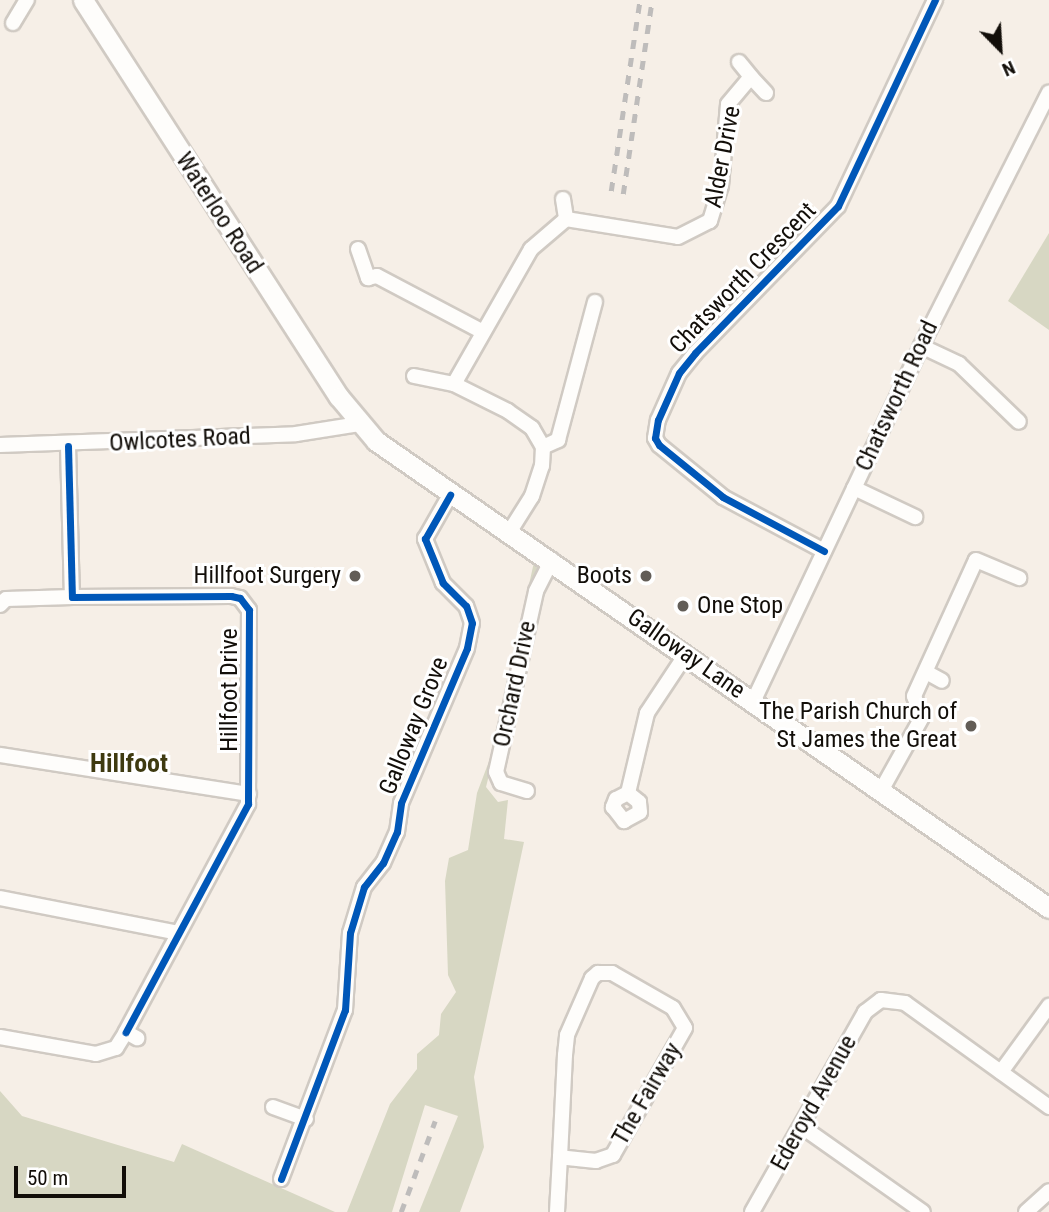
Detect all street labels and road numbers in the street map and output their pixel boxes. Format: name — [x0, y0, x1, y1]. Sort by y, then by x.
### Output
street label: Alder Drive — [699, 104, 747, 210]
street label: Waterloo Road — [169, 147, 269, 279]
street label: Chatsworth Crescent — [664, 197, 822, 359]
street label: Chatsworth Road — [850, 316, 944, 476]
street label: Owlcotes Road — [109, 422, 251, 458]
street label: Galloway Lane — [622, 603, 750, 705]
street label: Orchard Drive — [488, 618, 542, 750]
street label: Hillfoot Drive — [216, 628, 244, 752]
street label: Galloway Grove — [373, 653, 455, 799]
street label: Ederoyd Avenue — [765, 1030, 863, 1176]
street label: The Fairway — [606, 1038, 688, 1150]

